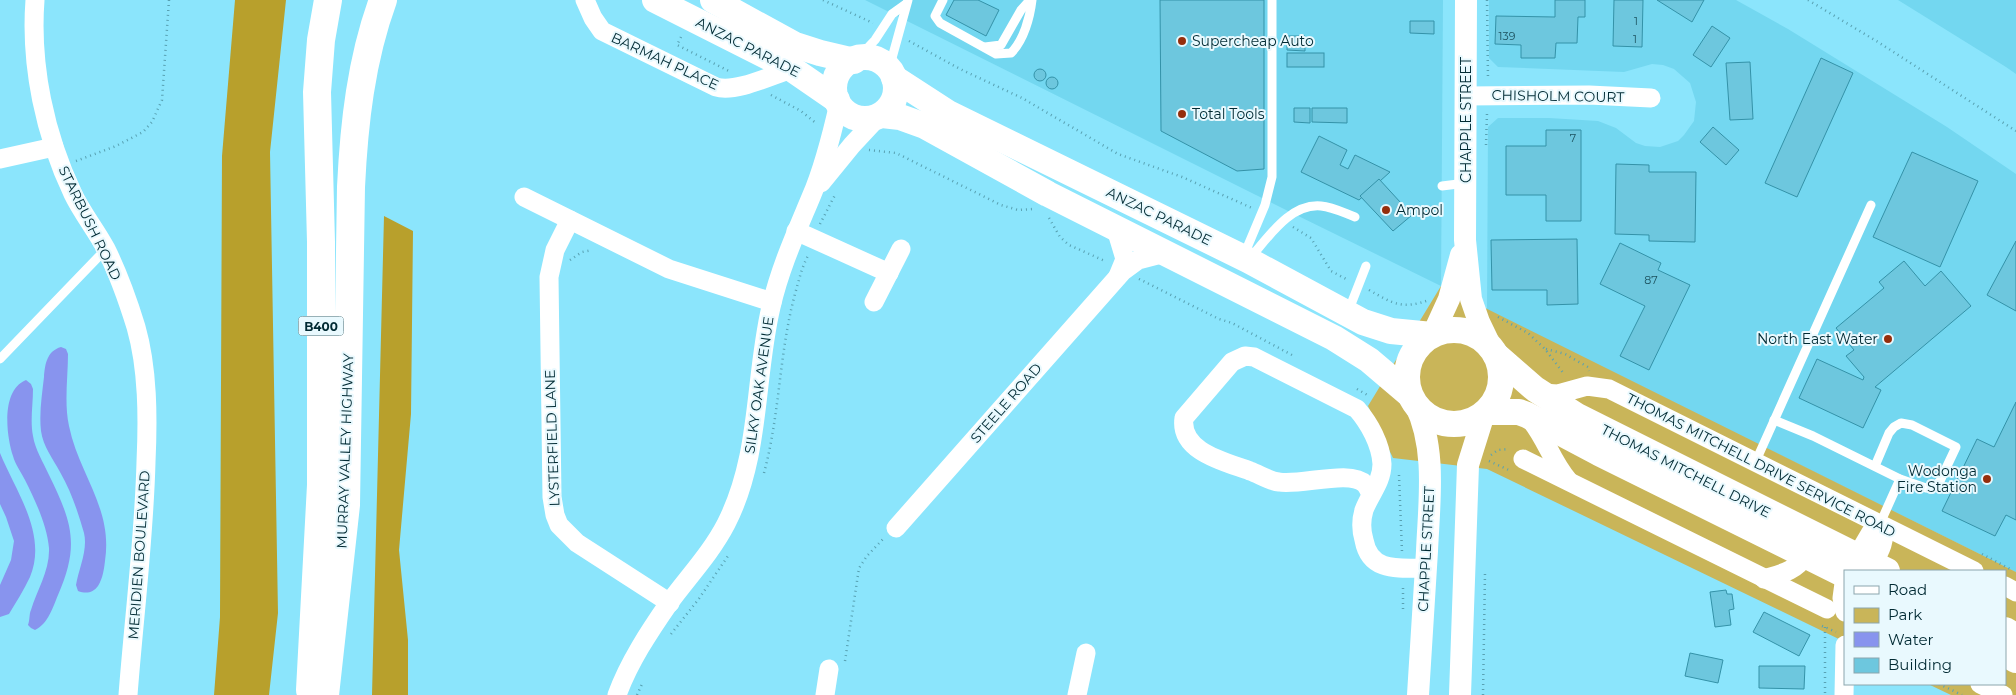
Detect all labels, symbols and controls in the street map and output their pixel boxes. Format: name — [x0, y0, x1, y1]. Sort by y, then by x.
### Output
street label: ANZAC PARADE — [693, 13, 803, 81]
house number: 1 — [1634, 14, 1638, 28]
street label: BARMAH PLACE — [608, 28, 722, 94]
house number: 139 — [1499, 29, 1516, 43]
place label: Supercheap Auto — [1192, 32, 1314, 50]
house number: 1 — [1633, 32, 1637, 46]
marker: Supercheap Auto — [1176, 35, 1188, 47]
street label: CHAPPLE STREET — [1457, 57, 1475, 183]
street label: CHISHOLM COURT — [1491, 86, 1625, 106]
place label: Total Tools — [1192, 105, 1265, 123]
marker: Total Tools — [1176, 108, 1188, 120]
house number: 7 — [1570, 131, 1576, 145]
street label: STARBUSH ROAD — [55, 163, 125, 283]
street label: ANZAC PARADE — [1104, 183, 1214, 249]
place label: Ampol — [1396, 201, 1443, 219]
marker: Ampol — [1380, 204, 1392, 216]
house number: 87 — [1644, 273, 1658, 287]
street label: SILKY OAK AVENUE — [740, 315, 778, 455]
road number: B400 — [298, 316, 344, 336]
place label: North East Water — [1757, 330, 1878, 348]
marker: North East Water — [1882, 333, 1894, 345]
street label: MURRAY VALLEY HIGHWAY — [333, 353, 357, 549]
street label: STEELE ROAD — [966, 359, 1046, 447]
street label: LYSTERFIELD LANE — [541, 369, 563, 507]
street label: THOMAS MITCHELL DRIVE SERVICE ROAD — [1624, 389, 1898, 541]
street label: THOMAS MITCHELL DRIVE — [1599, 421, 1773, 521]
place label: Wodonga Fire Station — [1897, 462, 1977, 496]
street label: MERIDIEN BOULEVARD — [124, 470, 154, 640]
marker: Wodonga Fire Station — [1981, 473, 1993, 485]
street label: CHAPPLE STREET — [1414, 486, 1438, 612]
legend — [1844, 570, 2006, 685]
text: Road — [1888, 580, 1927, 599]
text: Park — [1888, 605, 1922, 624]
text: Water — [1888, 630, 1934, 649]
text: Building — [1888, 655, 1952, 674]

